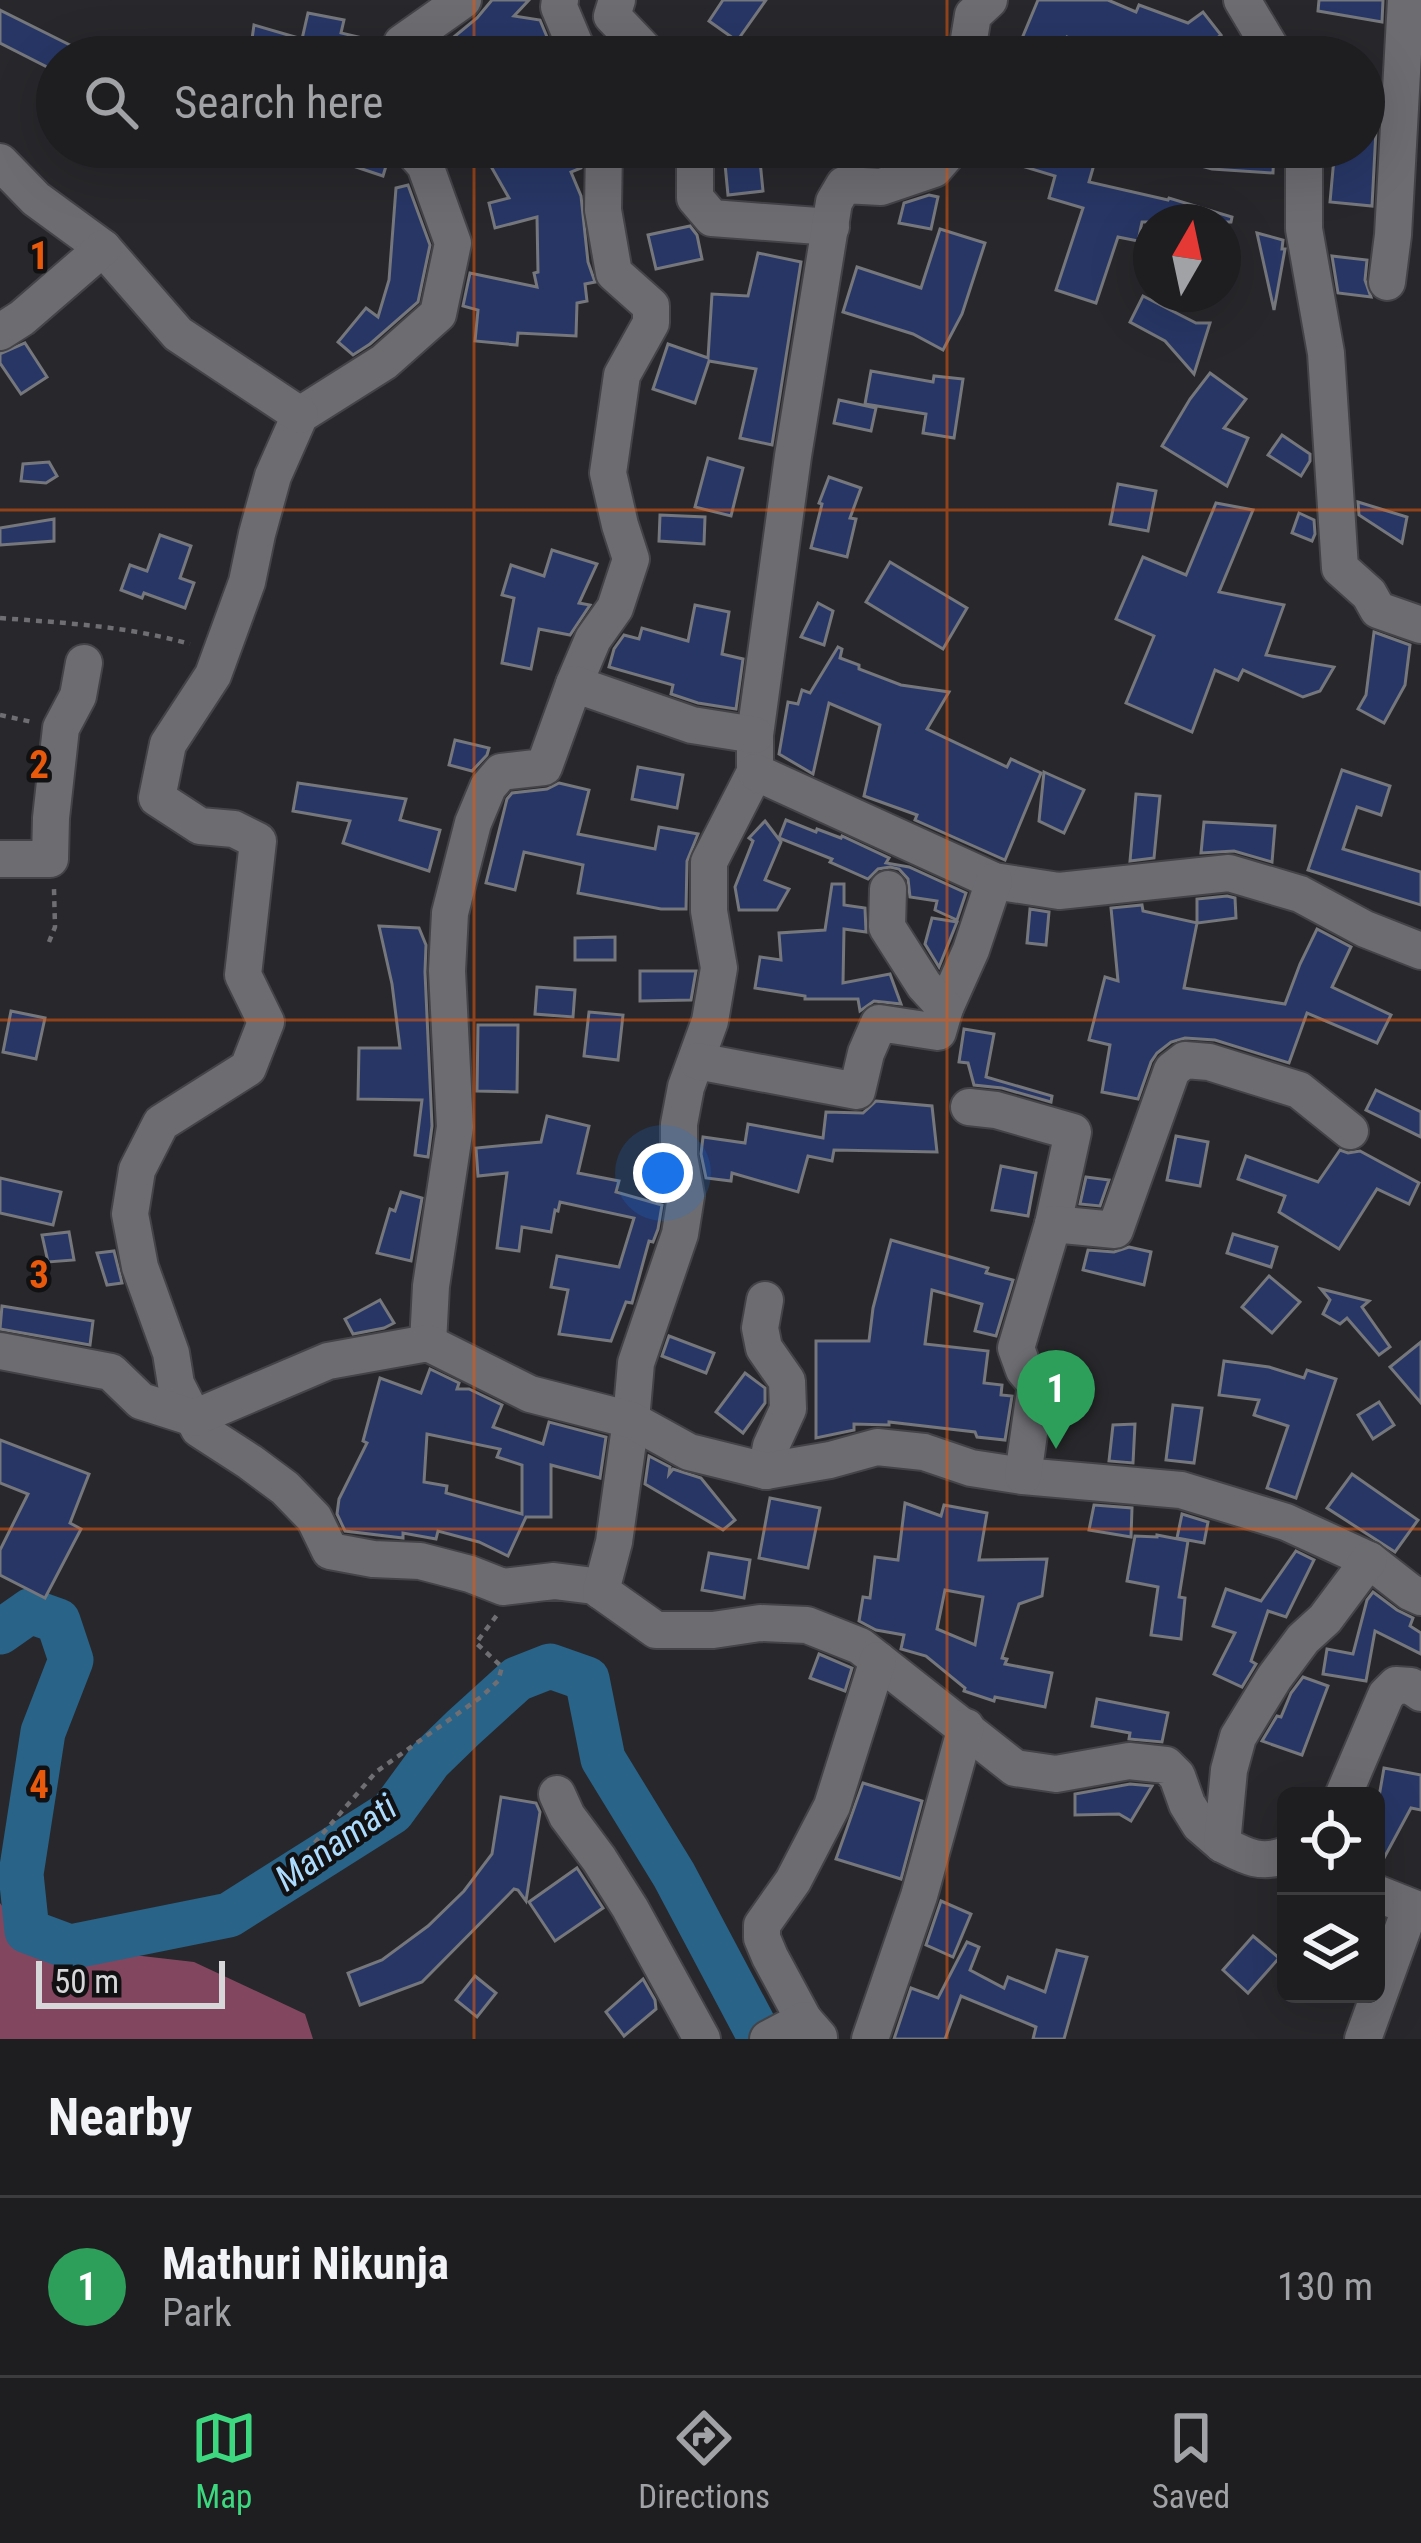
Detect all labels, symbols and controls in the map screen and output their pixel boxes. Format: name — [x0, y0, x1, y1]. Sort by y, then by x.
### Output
search box — [36, 36, 1385, 168]
icon: search — [78, 69, 144, 135]
text: Search here — [174, 76, 383, 129]
north arrow — [1133, 204, 1241, 312]
text: 1 — [29, 233, 49, 279]
text: 2 — [29, 742, 49, 788]
your location — [633, 1143, 693, 1203]
text: 3 — [29, 1252, 49, 1298]
pin: 1 — [1017, 1350, 1095, 1449]
text: 4 — [29, 1762, 49, 1808]
water label: Manamati — [267, 1786, 405, 1900]
map controls — [1277, 1787, 1385, 2003]
button: locate — [1277, 1787, 1385, 1895]
button: layers — [1277, 1895, 1385, 2003]
scale bar — [36, 1955, 225, 2008]
text: 50 m — [54, 1962, 119, 2001]
text: Nearby — [48, 2088, 192, 2147]
text: Mathuri Nikunja — [162, 2237, 449, 2290]
text: 1 — [77, 2264, 97, 2310]
text: 130 m — [1277, 2264, 1373, 2310]
text: Park — [162, 2290, 232, 2336]
tab: Map — [191, 2405, 257, 2516]
tab: Directions — [638, 2405, 770, 2516]
tab: Saved — [1152, 2405, 1230, 2516]

